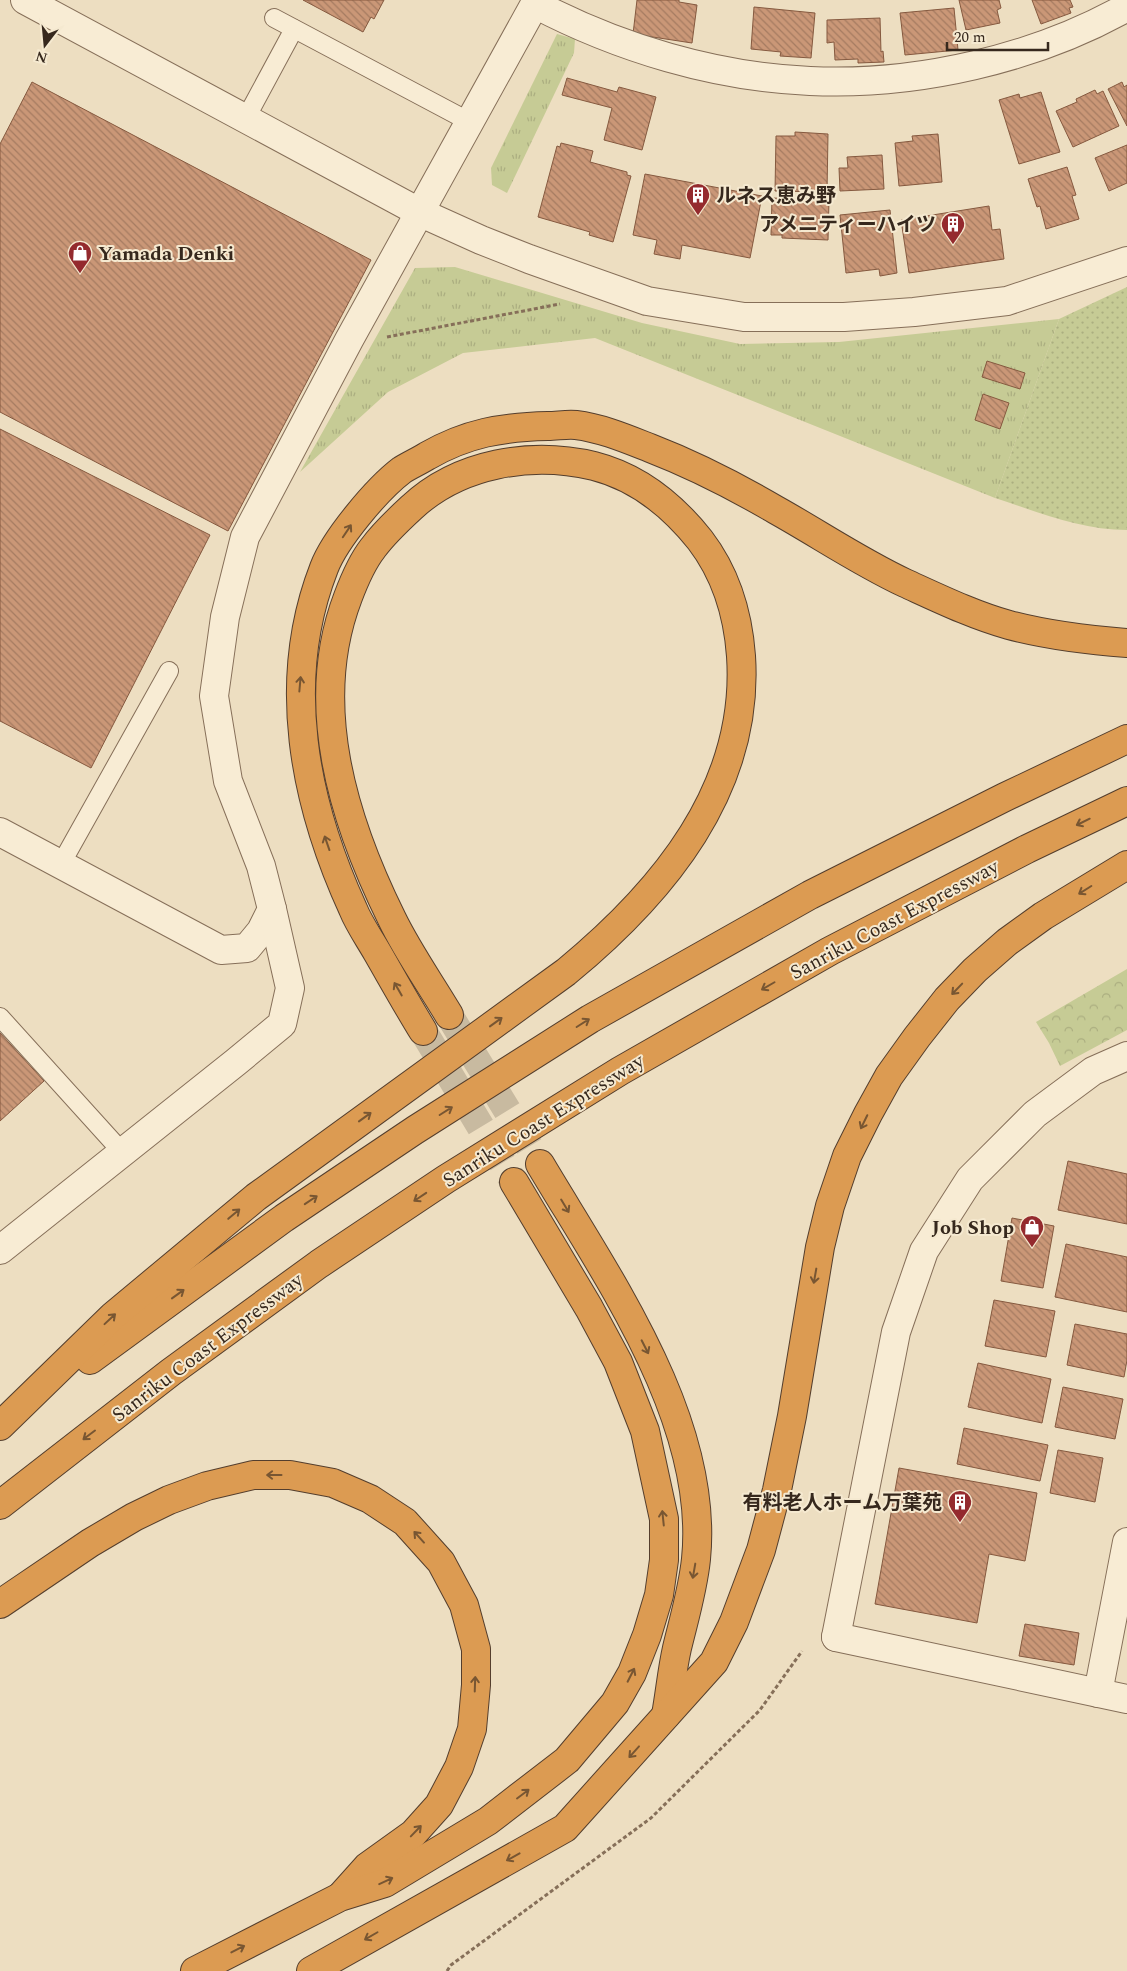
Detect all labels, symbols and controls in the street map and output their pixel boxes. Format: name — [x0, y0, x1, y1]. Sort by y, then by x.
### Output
north arrow — [20, 20, 70, 70]
scale bar — [947, 20, 1048, 52]
text: 20 m — [954, 26, 986, 49]
text: N — [33, 45, 50, 69]
place label: ルネス恵み野 — [716, 181, 836, 211]
building icon: ルネス恵み野 — [685, 182, 711, 216]
place label: アメニティーハイツ — [759, 210, 936, 240]
building icon: アメニティーハイツ — [940, 211, 966, 245]
place label: Yamada Denki — [98, 239, 234, 269]
shop icon: Yamada Denki — [67, 240, 93, 274]
one-way arrow — [342, 524, 352, 538]
one-way arrow — [295, 676, 305, 692]
one-way arrow — [1076, 818, 1091, 828]
one-way arrow — [322, 836, 331, 852]
street label: Sanriku Coast Expressway — [785, 851, 1006, 988]
one-way arrow — [1079, 886, 1093, 896]
one-way arrow — [393, 982, 403, 997]
one-way arrow — [762, 982, 776, 992]
one-way arrow — [951, 983, 963, 995]
one-way arrow — [489, 1017, 503, 1027]
one-way arrow — [576, 1018, 590, 1028]
street label: Sanriku Coast Expressway — [437, 1046, 651, 1195]
one-way arrow — [439, 1105, 453, 1116]
one-way arrow — [358, 1112, 371, 1123]
one-way arrow — [859, 1114, 869, 1129]
one-way arrow — [413, 1192, 427, 1202]
one-way arrow — [303, 1195, 317, 1205]
one-way arrow — [560, 1199, 570, 1213]
one-way arrow — [228, 1209, 241, 1220]
place label: Job Shop — [932, 1213, 1014, 1243]
shop icon: Job Shop — [1019, 1214, 1045, 1248]
street label: Sanriku Coast Expressway — [106, 1265, 311, 1430]
one-way arrow — [810, 1267, 820, 1283]
one-way arrow — [171, 1289, 184, 1300]
one-way arrow — [104, 1313, 117, 1325]
one-way arrow — [641, 1339, 650, 1354]
one-way arrow — [82, 1430, 96, 1440]
one-way arrow — [266, 1470, 282, 1480]
place label: 有料老人ホーム万葉苑 — [743, 1488, 942, 1518]
building icon: 有料老人ホーム万葉苑 — [947, 1489, 973, 1523]
one-way arrow — [658, 1510, 668, 1526]
one-way arrow — [413, 1531, 424, 1544]
one-way arrow — [688, 1562, 698, 1578]
one-way arrow — [627, 1668, 636, 1683]
one-way arrow — [471, 1676, 480, 1692]
one-way arrow — [628, 1745, 639, 1758]
one-way arrow — [516, 1789, 529, 1800]
one-way arrow — [410, 1824, 422, 1837]
one-way arrow — [505, 1852, 520, 1862]
one-way arrow — [378, 1876, 393, 1885]
one-way arrow — [364, 1932, 379, 1942]
one-way arrow — [230, 1944, 245, 1953]

